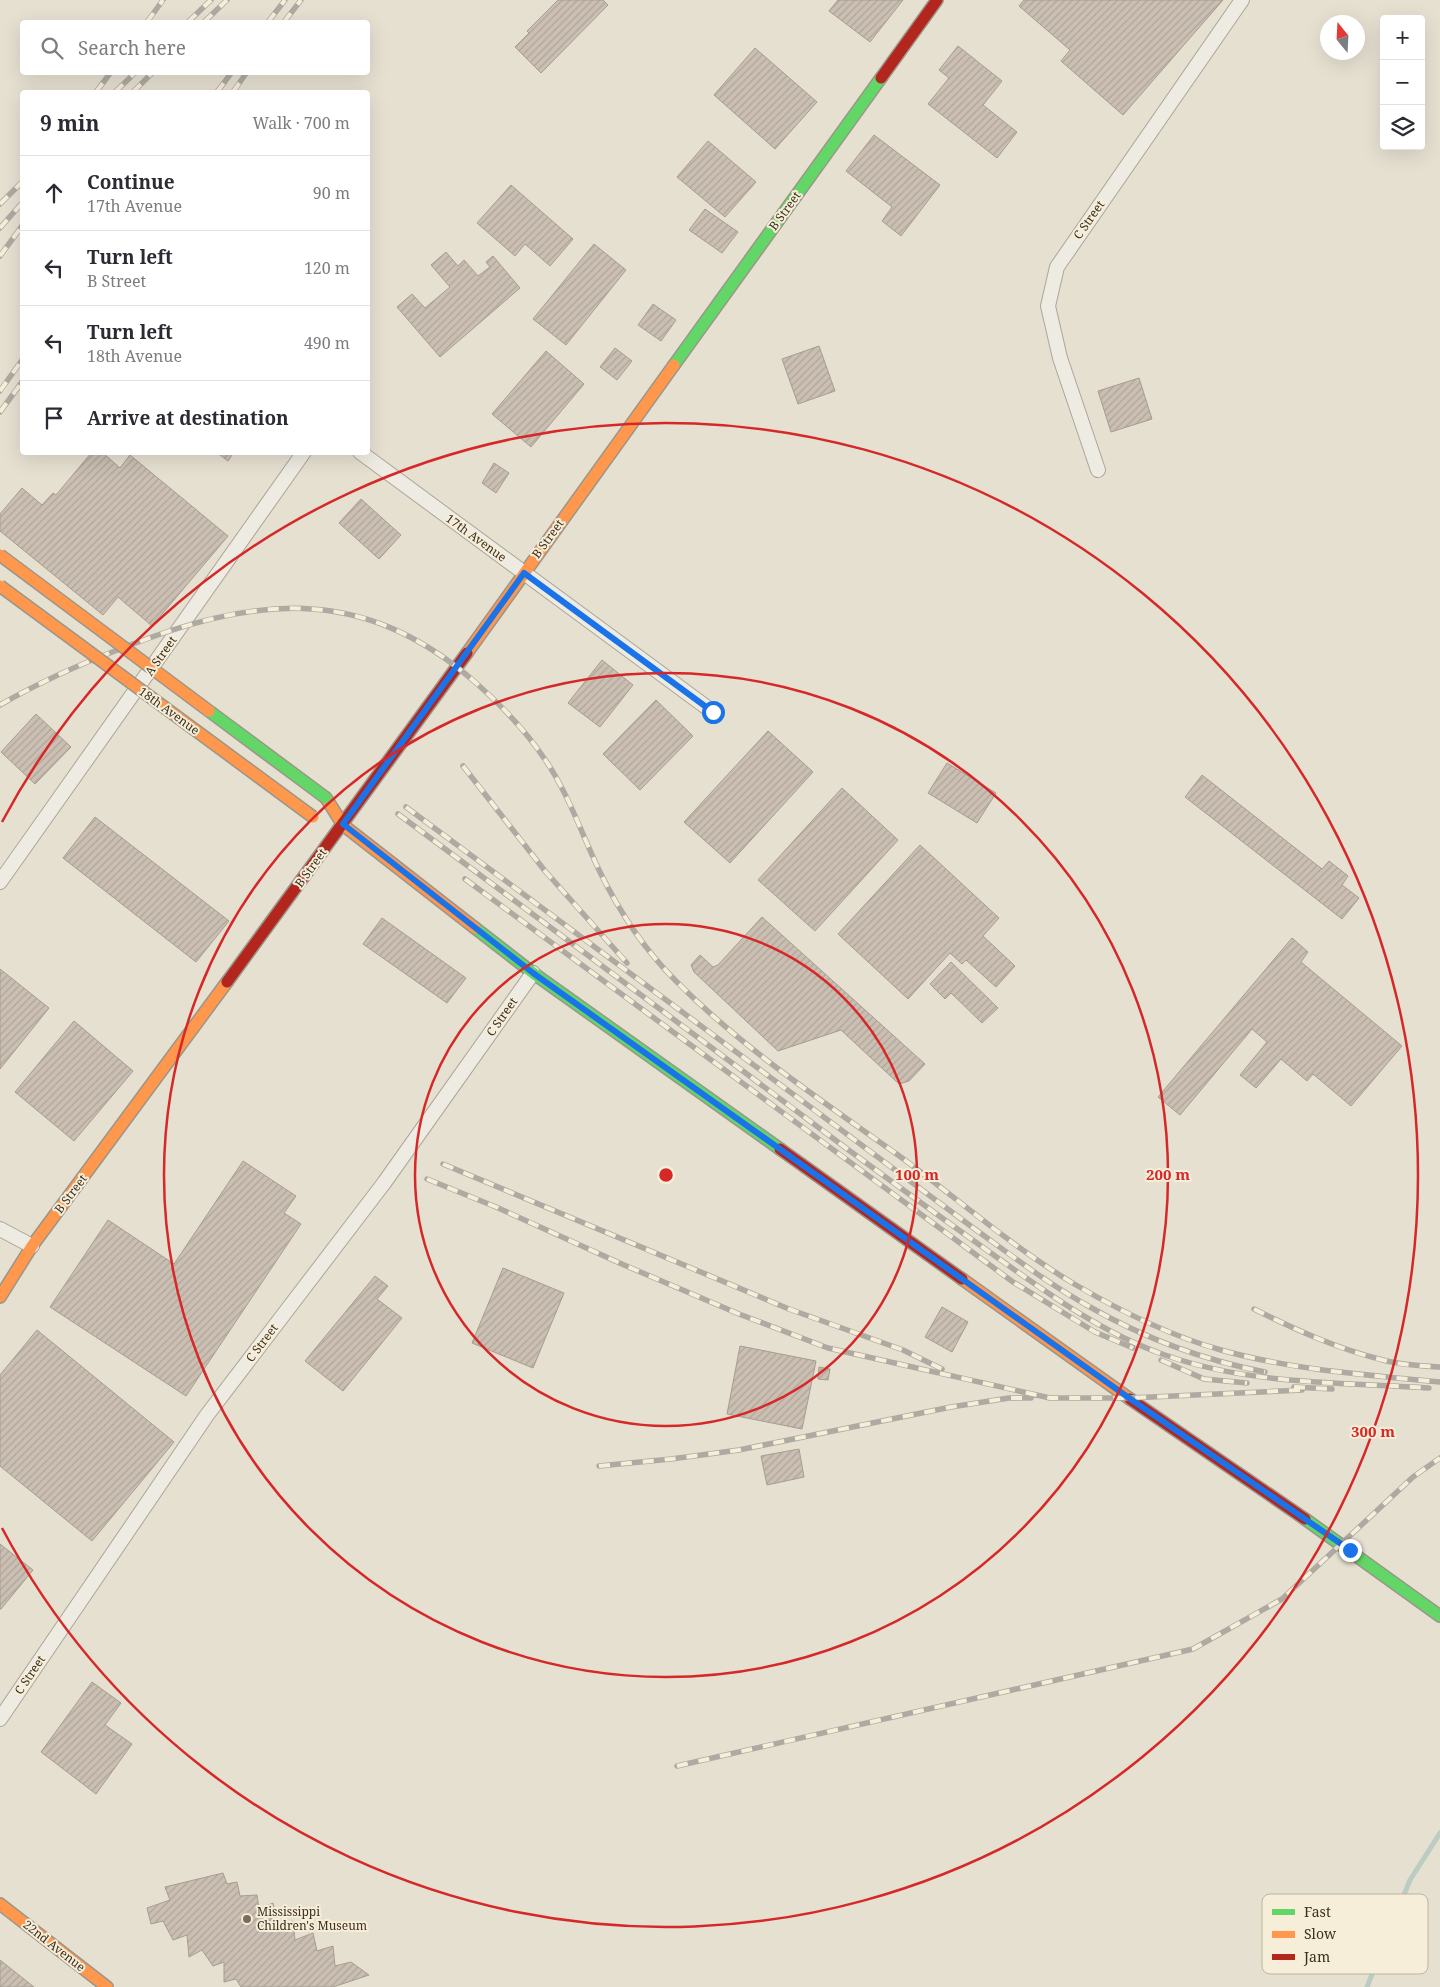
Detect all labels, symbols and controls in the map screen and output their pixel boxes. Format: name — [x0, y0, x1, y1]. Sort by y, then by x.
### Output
north arrow — [1320, 15, 1365, 60]
map controls — [1380, 15, 1425, 150]
button: + — [1380, 15, 1425, 60]
search box — [20, 20, 370, 75]
icon: search — [38, 34, 66, 62]
text: Search here — [78, 35, 186, 61]
button: − — [1380, 60, 1425, 105]
button: layers — [1380, 105, 1425, 150]
text: 9 min — [40, 109, 99, 137]
text: Walk · 700 m — [253, 112, 350, 134]
text: Continue — [87, 169, 175, 195]
icon: ahead — [40, 179, 68, 207]
text: 90 m — [313, 182, 350, 204]
street label: B Street — [765, 188, 805, 234]
text: 17th Avenue — [87, 195, 182, 217]
street label: C Street — [1069, 197, 1108, 243]
text: Turn left — [87, 244, 173, 270]
icon: left — [40, 254, 68, 282]
text: 120 m — [304, 257, 350, 279]
text: B Street — [87, 270, 146, 292]
text: Turn left — [87, 319, 173, 345]
icon: left — [40, 329, 68, 357]
text: 490 m — [304, 332, 350, 354]
text: 18th Avenue — [87, 345, 182, 367]
icon: arrive — [40, 404, 68, 432]
text: Arrive at destination — [87, 405, 289, 431]
street label: 17th Avenue — [442, 510, 510, 565]
street label: B Street — [528, 516, 568, 562]
street label: A Street — [141, 632, 180, 679]
street label: 18th Avenue — [135, 683, 203, 738]
route start — [702, 701, 725, 724]
street label: B Street — [291, 845, 331, 891]
street label: C Street — [482, 994, 521, 1040]
text: 100 m — [895, 1164, 939, 1184]
text: 200 m — [1146, 1164, 1190, 1184]
centre of rings — [657, 1166, 675, 1184]
street label: B Street — [50, 1171, 91, 1217]
street label: C Street — [242, 1320, 282, 1365]
text: 300 m — [1351, 1421, 1395, 1441]
route end — [1339, 1539, 1362, 1562]
street label: C Street — [10, 1652, 49, 1698]
legend — [1262, 1894, 1428, 1974]
text: Fast — [1304, 1902, 1331, 1921]
place label: Mississippi Children's Museum — [257, 1903, 367, 1934]
marker: Mississippi Children's Museum — [241, 1913, 253, 1925]
street label: 22nd Avenue — [20, 1916, 89, 1975]
text: Slow — [1304, 1924, 1337, 1943]
text: Jam — [1303, 1947, 1330, 1966]

